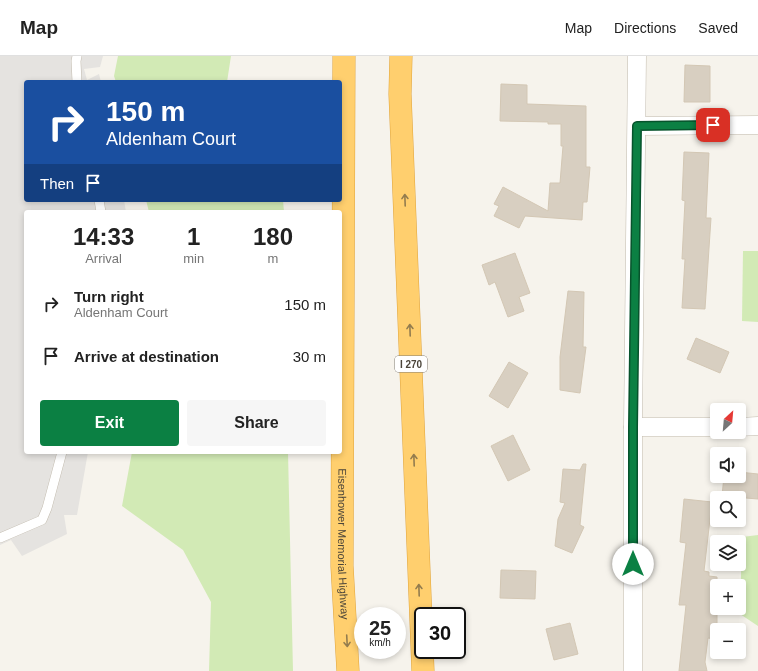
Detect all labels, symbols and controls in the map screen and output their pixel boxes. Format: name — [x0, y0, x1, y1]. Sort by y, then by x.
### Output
text: Map — [20, 17, 58, 38]
text: Map — [565, 20, 592, 36]
text: Directions — [614, 20, 676, 36]
text: Saved — [698, 20, 738, 36]
icon: right — [40, 96, 92, 148]
text: 150 m — [106, 96, 185, 127]
pin — [696, 108, 730, 142]
icon: arrive — [702, 114, 724, 136]
text: Aldenham Court — [106, 129, 236, 149]
icon: arrive — [82, 172, 104, 194]
text: Then — [40, 175, 74, 192]
one-way arrow — [401, 194, 408, 207]
text: 14:33 — [73, 223, 134, 250]
text: 1 — [187, 223, 200, 250]
text: 180 — [253, 223, 293, 250]
text: Arrival — [85, 251, 122, 266]
text: min — [183, 251, 204, 266]
text: m — [268, 251, 278, 266]
text: Turn right — [74, 288, 144, 305]
icon: right — [40, 293, 62, 315]
text: 150 m — [284, 296, 326, 313]
text: Aldenham Court — [74, 305, 168, 320]
one-way arrow — [406, 324, 413, 337]
icon: arrive — [40, 345, 62, 367]
text: Arrive at destination — [74, 348, 219, 365]
text: 30 m — [293, 348, 326, 365]
road number: I 270 — [395, 356, 427, 372]
button: Exit — [40, 400, 179, 446]
button: Share — [187, 400, 326, 446]
north arrow — [710, 403, 746, 439]
map controls — [710, 403, 746, 659]
button: sound — [710, 447, 746, 483]
one-way arrow — [411, 454, 418, 467]
street label: Eisenhower Memorial Highway — [336, 468, 351, 620]
button: search — [710, 491, 746, 527]
button: layers — [710, 535, 746, 571]
position arrow — [612, 543, 654, 585]
button: + — [710, 579, 746, 615]
one-way arrow — [416, 584, 423, 597]
speed limit sign: 30 — [414, 607, 466, 659]
text: 25 — [369, 617, 391, 639]
button: − — [710, 623, 746, 659]
one-way arrow — [343, 634, 350, 647]
text: km/h — [369, 637, 391, 648]

